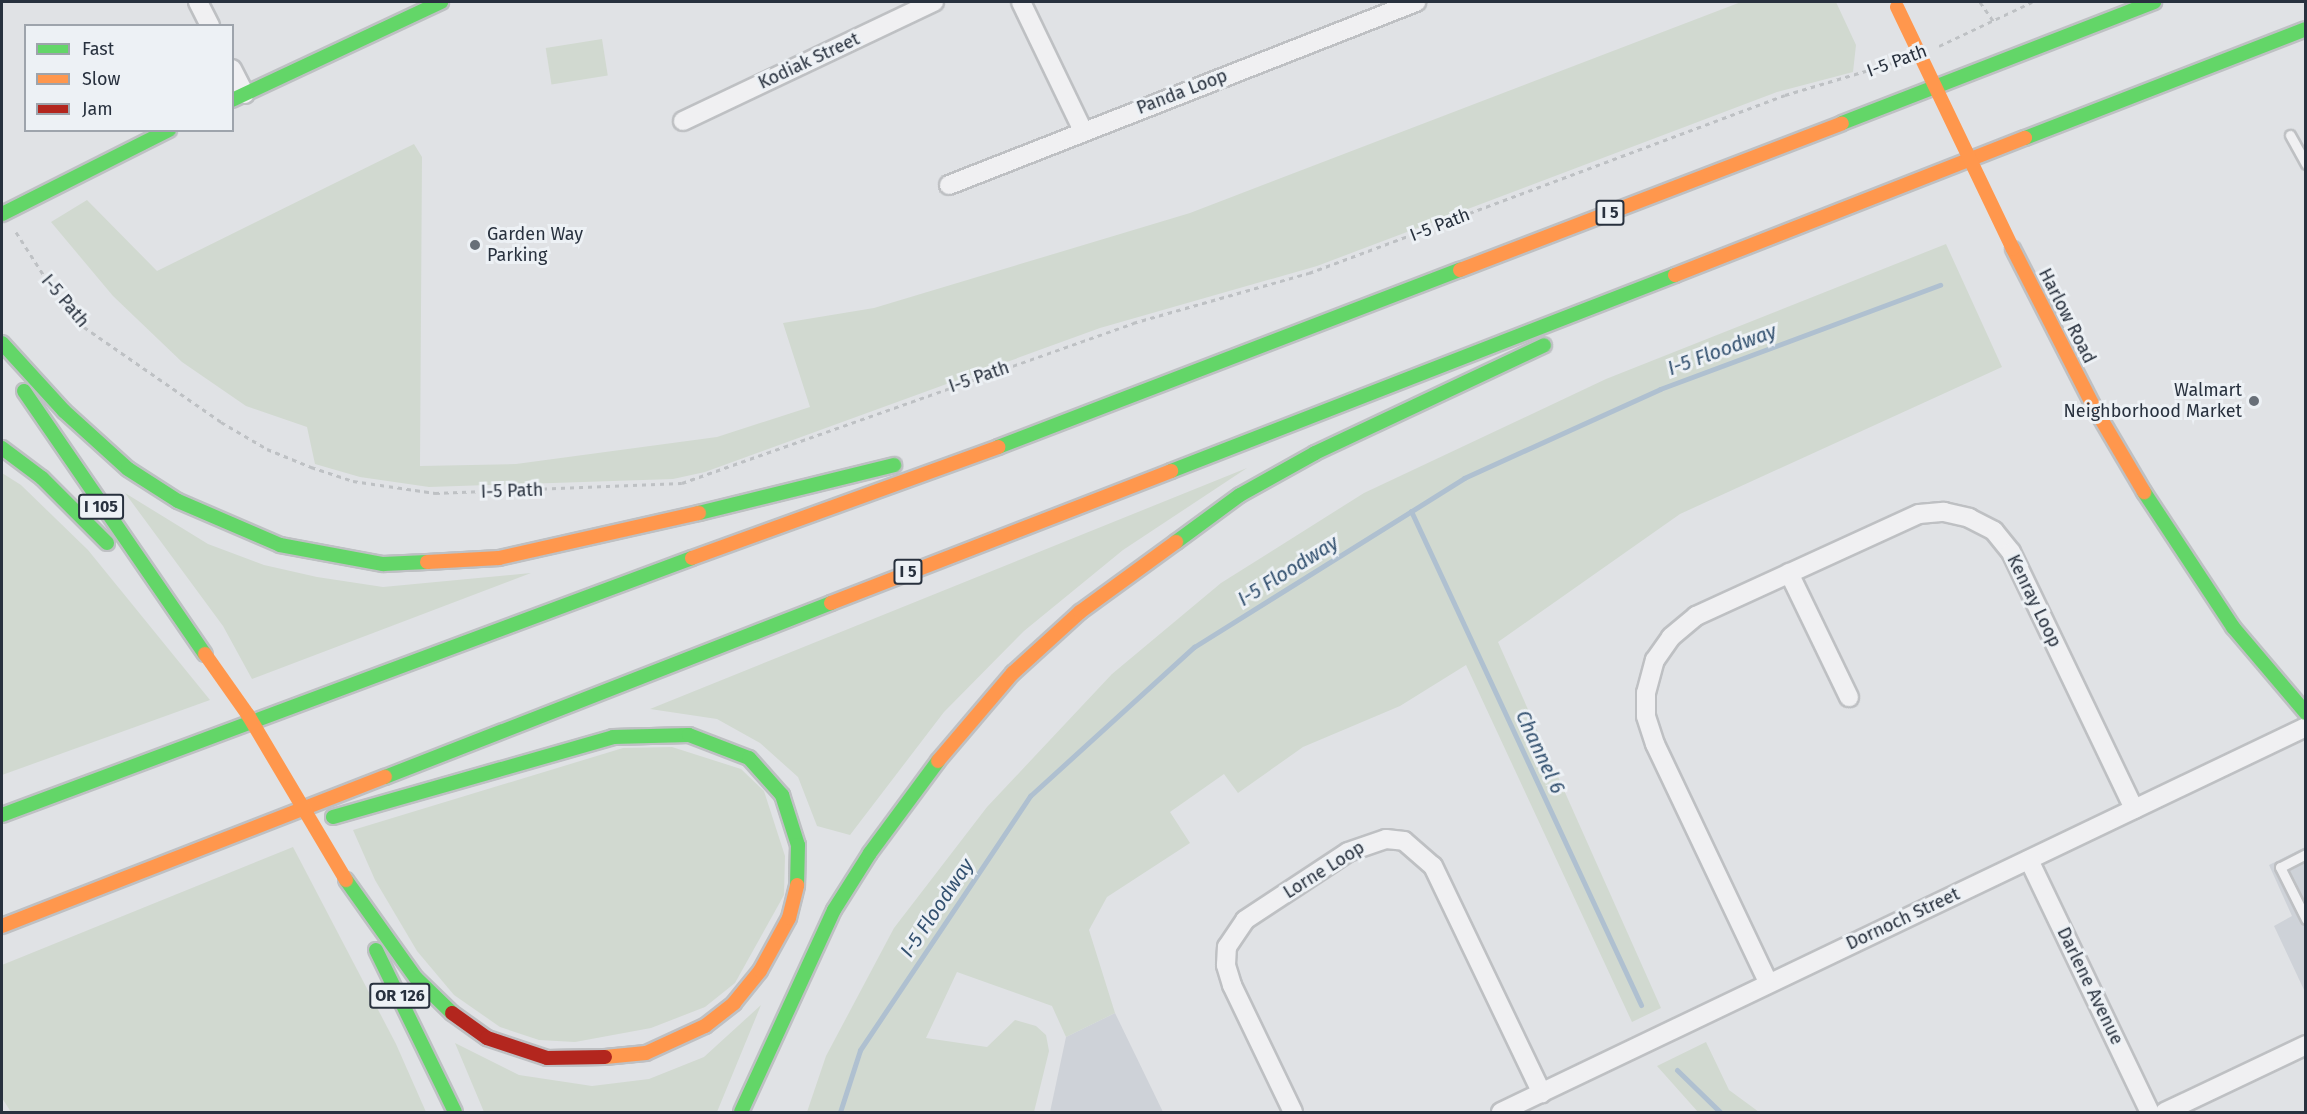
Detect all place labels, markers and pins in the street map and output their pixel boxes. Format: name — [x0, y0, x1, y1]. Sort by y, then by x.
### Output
place label: Garden Way Parking — [487, 224, 583, 266]
marker: Garden Way Parking — [468, 238, 482, 252]
place label: Walmart Neighborhood Market — [2064, 380, 2242, 422]
marker: Walmart Neighborhood Market — [2247, 394, 2261, 408]

